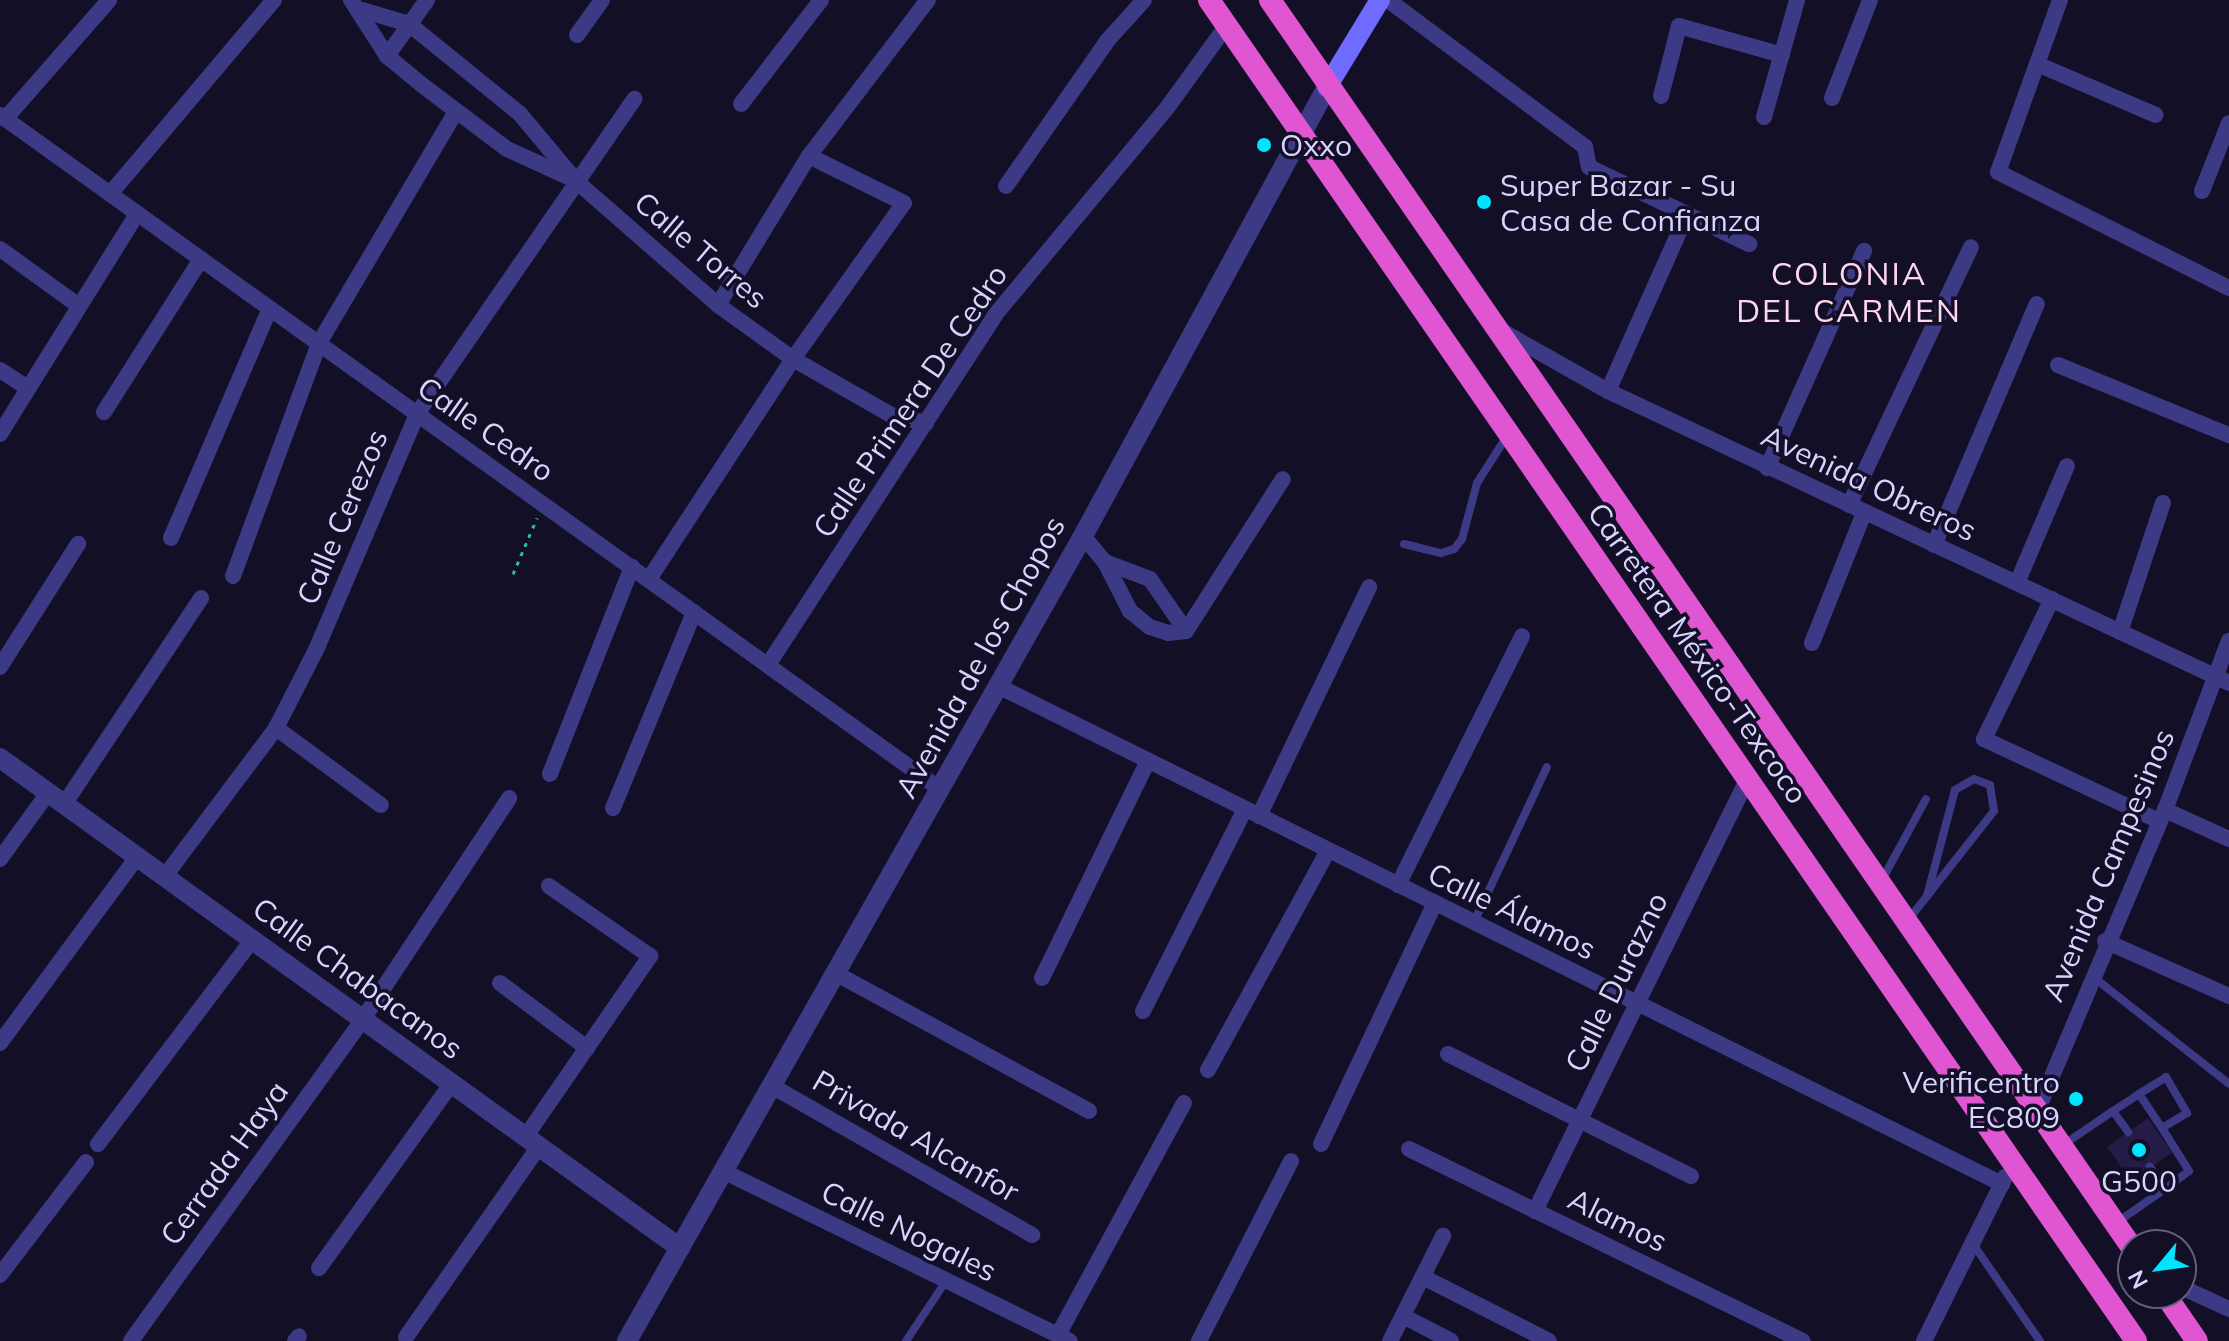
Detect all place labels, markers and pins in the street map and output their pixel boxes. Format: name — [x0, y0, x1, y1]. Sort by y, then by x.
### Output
place label: Oxxo — [1280, 127, 1352, 163]
marker: Oxxo — [1255, 136, 1273, 154]
place label: Super Bazar - Su Casa de Confianza — [1500, 167, 1761, 238]
marker: Super Bazar - Su Casa de Confianza — [1475, 193, 1493, 211]
place label: Verificentro EC809 — [1902, 1064, 2060, 1134]
marker: Verificentro EC809 — [2067, 1090, 2085, 1108]
marker: G500 — [2130, 1141, 2148, 1159]
place label: G500 — [2101, 1163, 2177, 1199]

